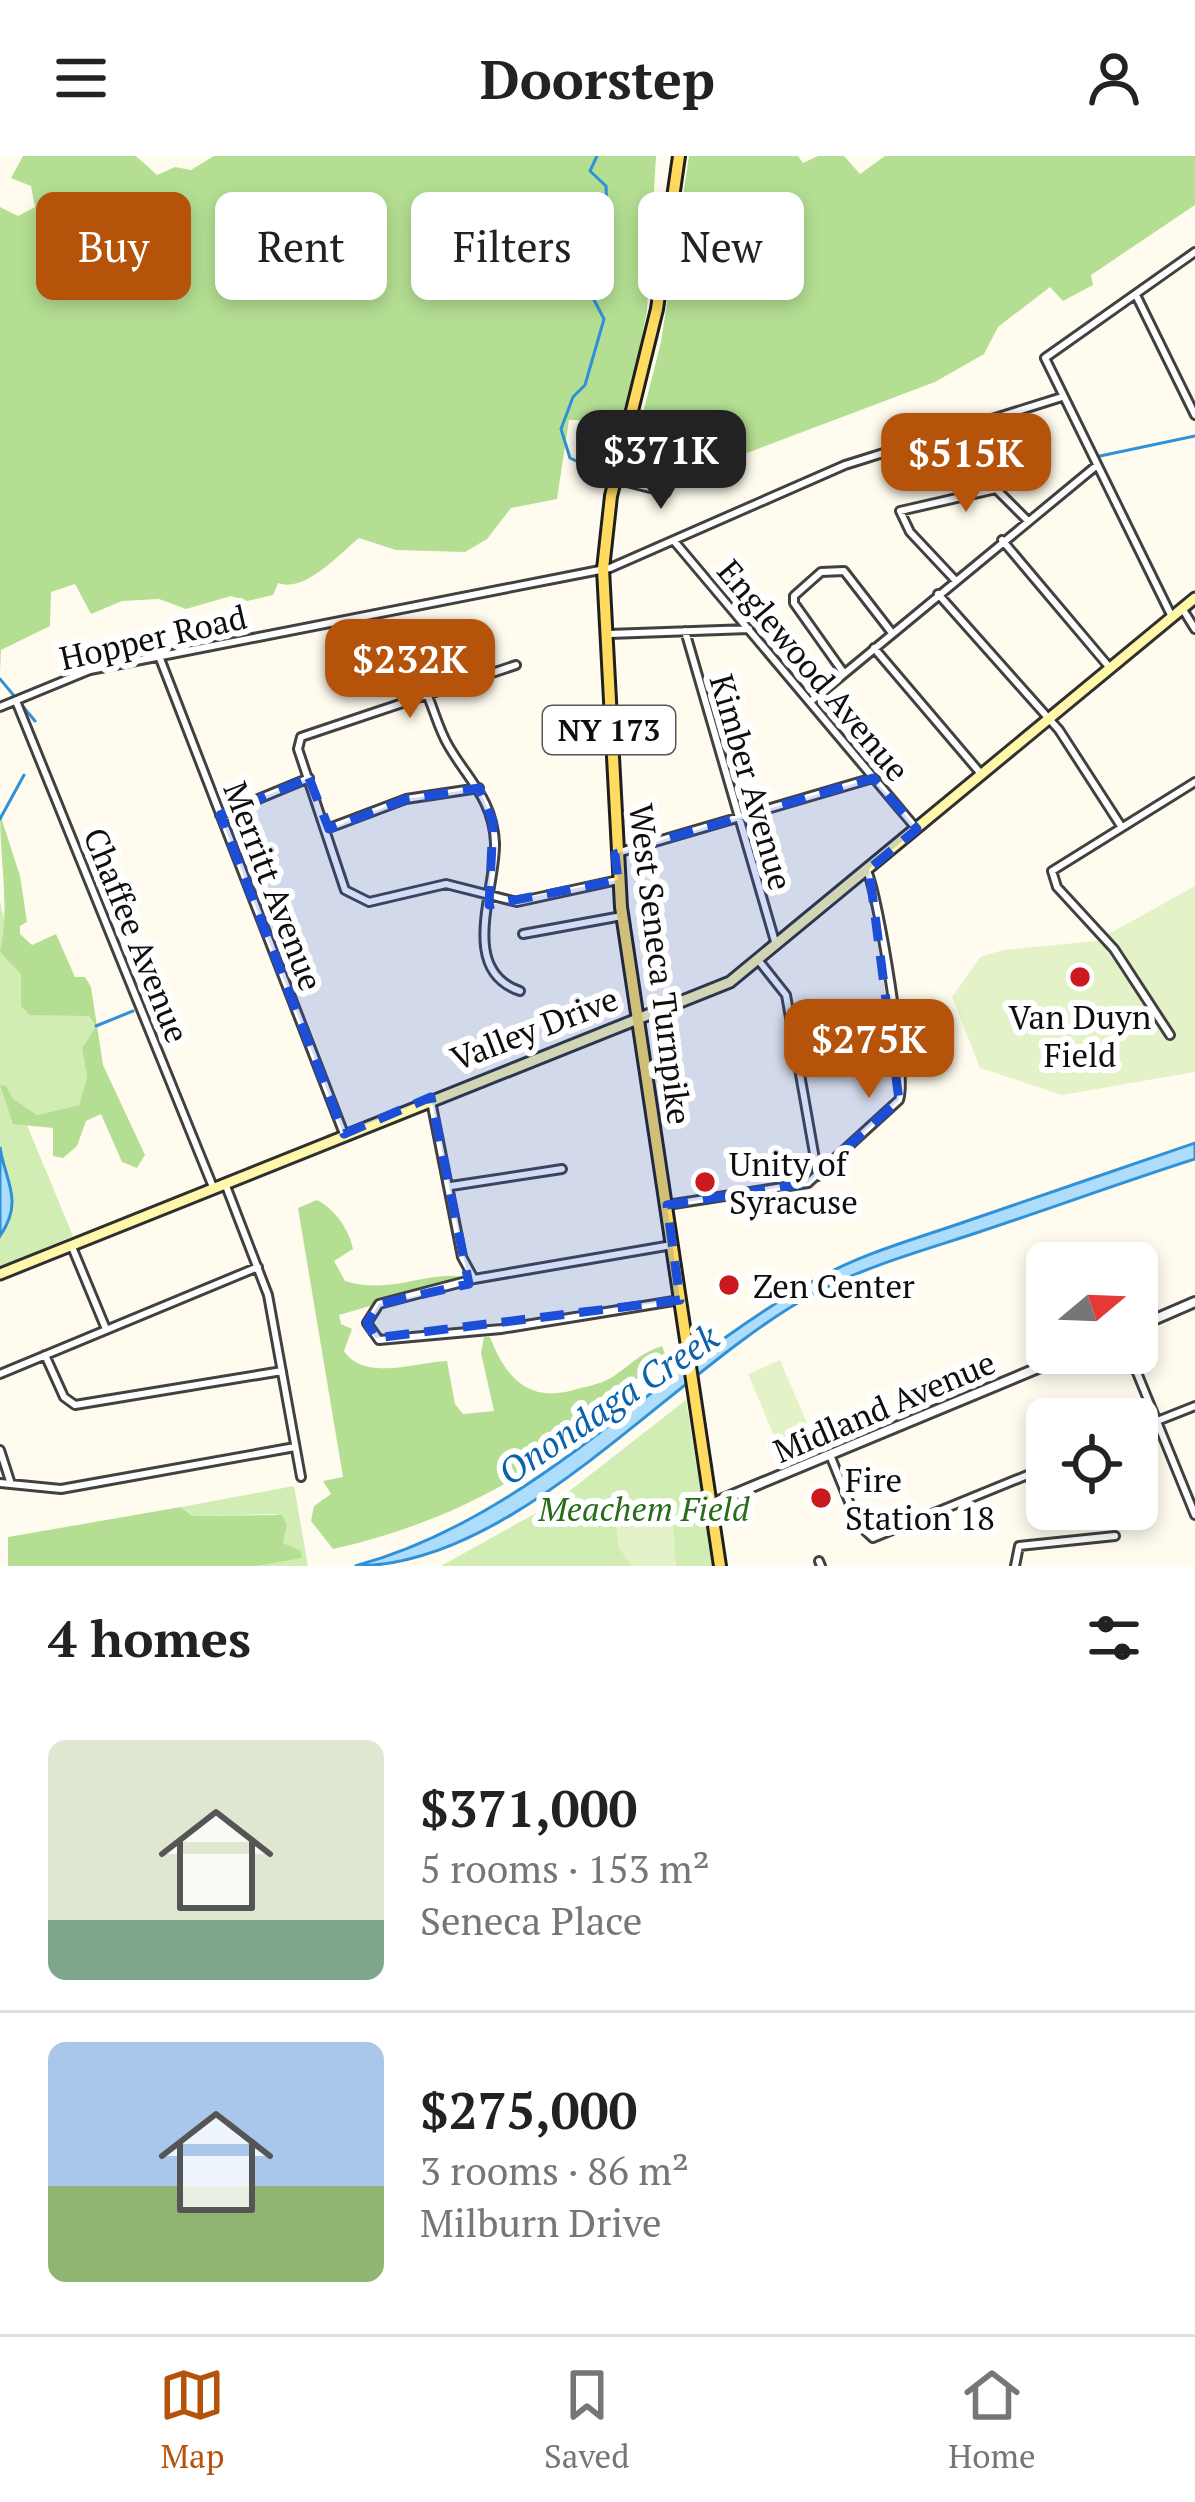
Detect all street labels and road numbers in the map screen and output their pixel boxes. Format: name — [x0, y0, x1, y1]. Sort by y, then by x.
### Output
street label: Englewood Avenue — [709, 550, 919, 790]
street label: Hopper Road — [55, 595, 251, 679]
street label: Kimber Avenue — [701, 669, 803, 895]
road number: NY 173 — [543, 706, 675, 754]
street label: Merritt Avenue — [214, 775, 334, 997]
street label: West Seneca Turnpike — [620, 801, 702, 1127]
street label: Chaffee Avenue — [74, 821, 200, 1049]
street label: Valley Drive — [444, 976, 624, 1080]
street label: Midland Avenue — [767, 1340, 1001, 1472]

